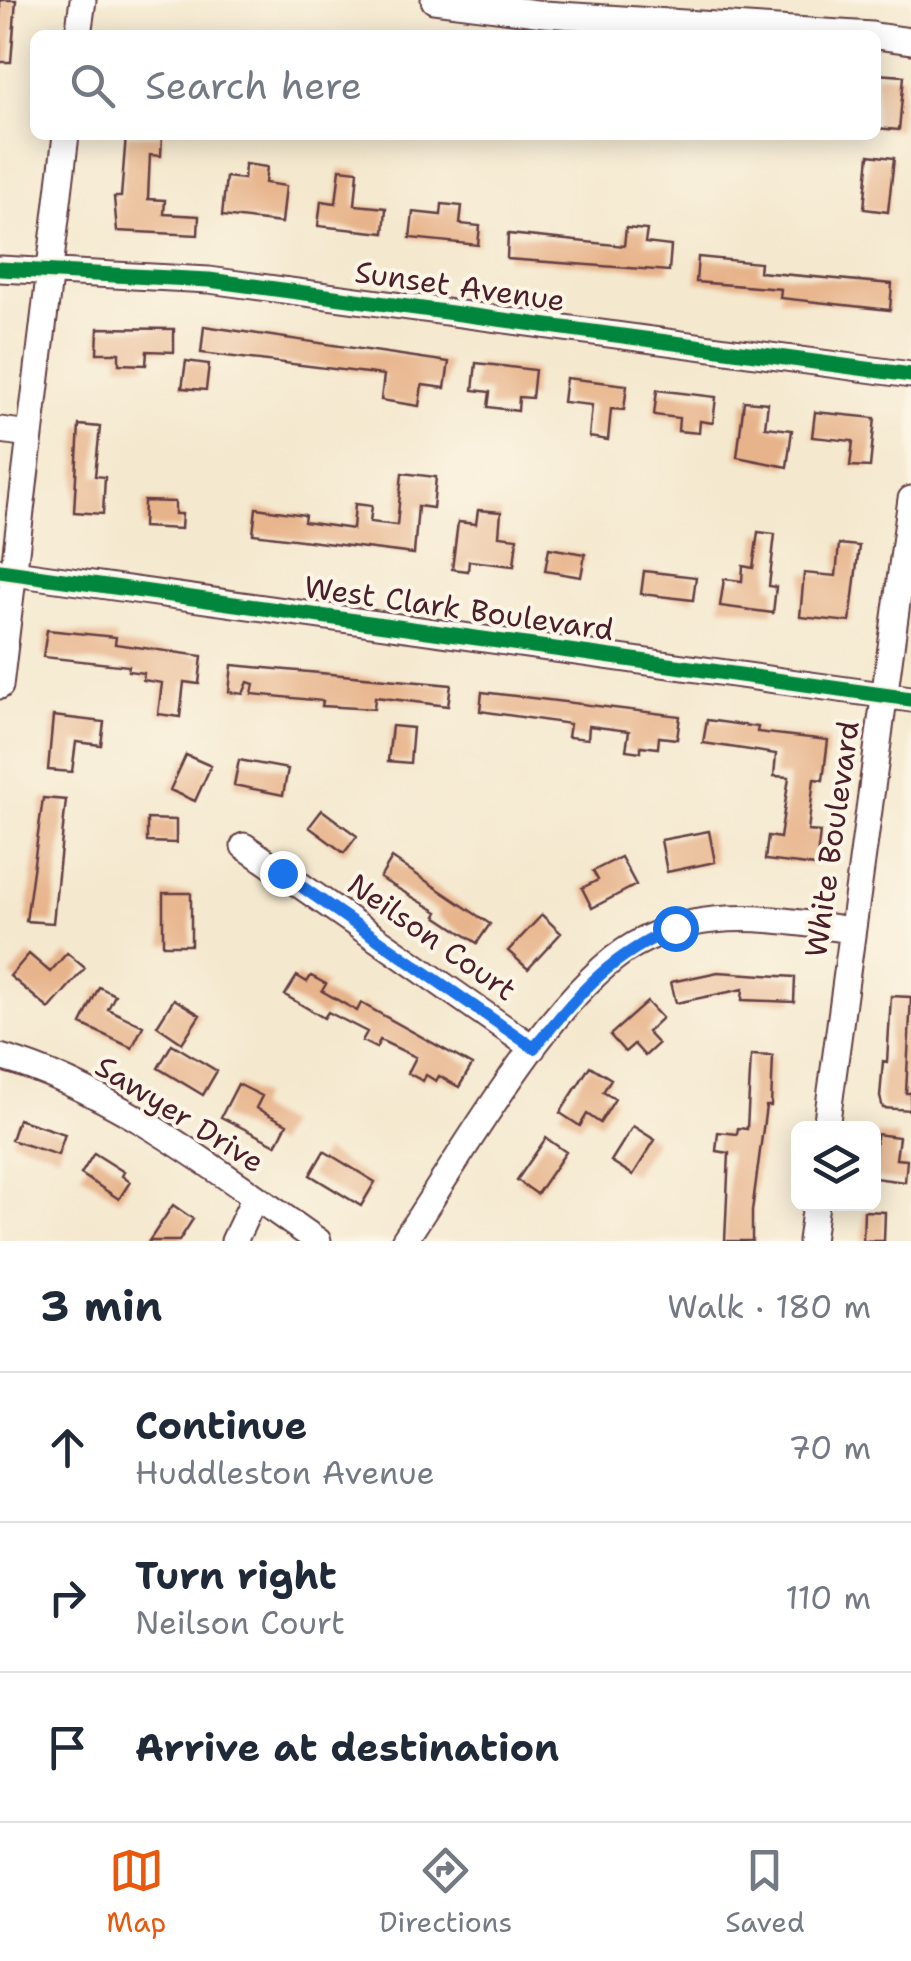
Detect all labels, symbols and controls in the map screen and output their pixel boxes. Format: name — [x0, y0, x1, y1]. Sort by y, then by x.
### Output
search box — [30, 30, 881, 140]
icon: search — [65, 58, 120, 113]
text: Search here — [145, 60, 362, 111]
street label: Sunset Avenue — [352, 251, 568, 321]
street label: West Clark Boulevard — [302, 566, 616, 650]
street label: White Boulevard — [795, 718, 869, 960]
route end — [260, 851, 306, 897]
street label: Neilson Court — [340, 864, 524, 1010]
route start — [653, 906, 699, 952]
street label: Sawyer Drive — [88, 1046, 272, 1182]
map controls — [791, 1121, 881, 1211]
button: layers — [791, 1121, 881, 1211]
text: 3 min — [40, 1278, 162, 1334]
text: Walk · 180 m — [667, 1285, 871, 1328]
text: Continue — [135, 1400, 307, 1451]
icon: ahead — [40, 1420, 95, 1475]
text: 70 m — [788, 1426, 871, 1469]
text: Huddleston Avenue — [135, 1451, 435, 1494]
text: Turn right — [135, 1550, 337, 1601]
icon: right — [40, 1570, 95, 1625]
text: 110 m — [785, 1576, 871, 1619]
text: Neilson Court — [135, 1601, 345, 1644]
icon: arrive — [40, 1720, 95, 1775]
text: Arrive at destination — [135, 1722, 559, 1773]
tab: Map — [106, 1843, 166, 1941]
tab: Directions — [379, 1843, 512, 1941]
tab: Saved — [725, 1843, 805, 1941]

